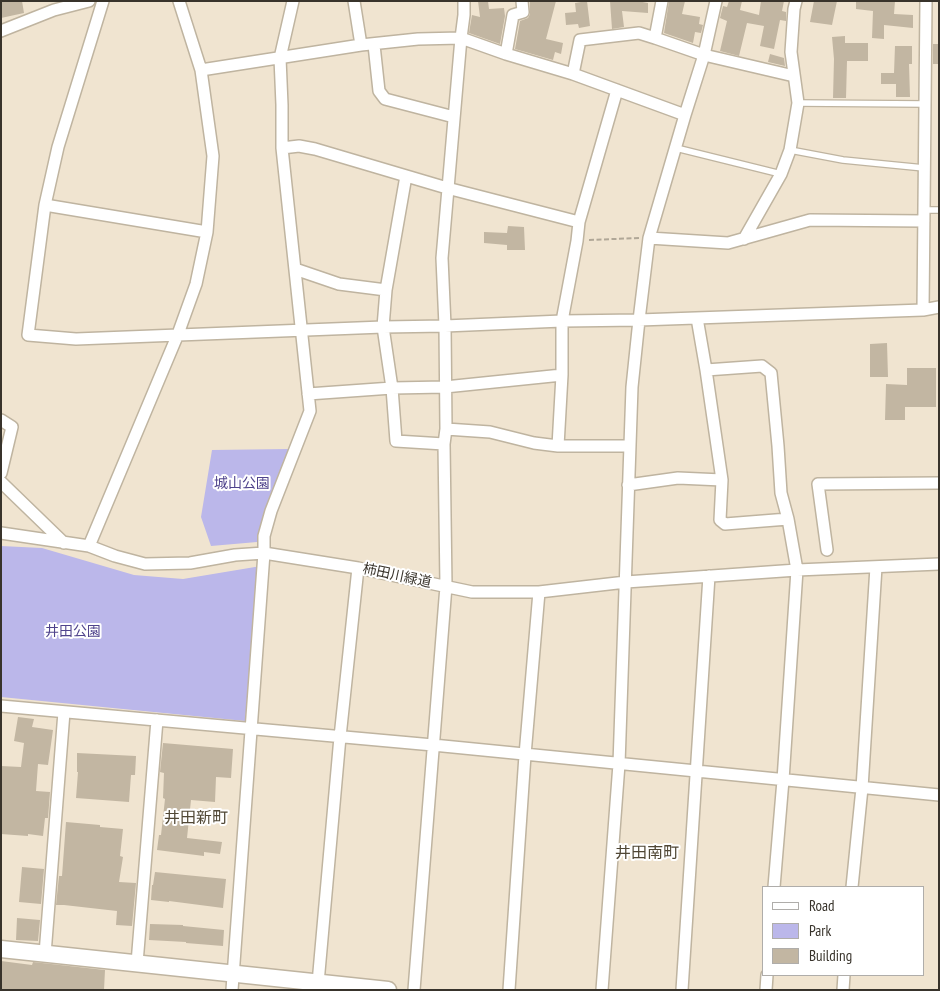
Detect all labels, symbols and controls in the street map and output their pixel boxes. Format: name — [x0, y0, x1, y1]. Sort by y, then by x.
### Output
park label: 城山公園 — [214, 476, 270, 492]
street label: 柿田川緑道 — [361, 561, 433, 591]
park label: 井田公園 — [45, 624, 101, 640]
district label: 井田新町 — [164, 808, 228, 828]
district label: 井田南町 — [615, 843, 679, 863]
legend — [762, 886, 925, 976]
text: Road — [809, 896, 835, 915]
text: Park — [809, 921, 831, 940]
text: Building — [809, 946, 852, 965]

